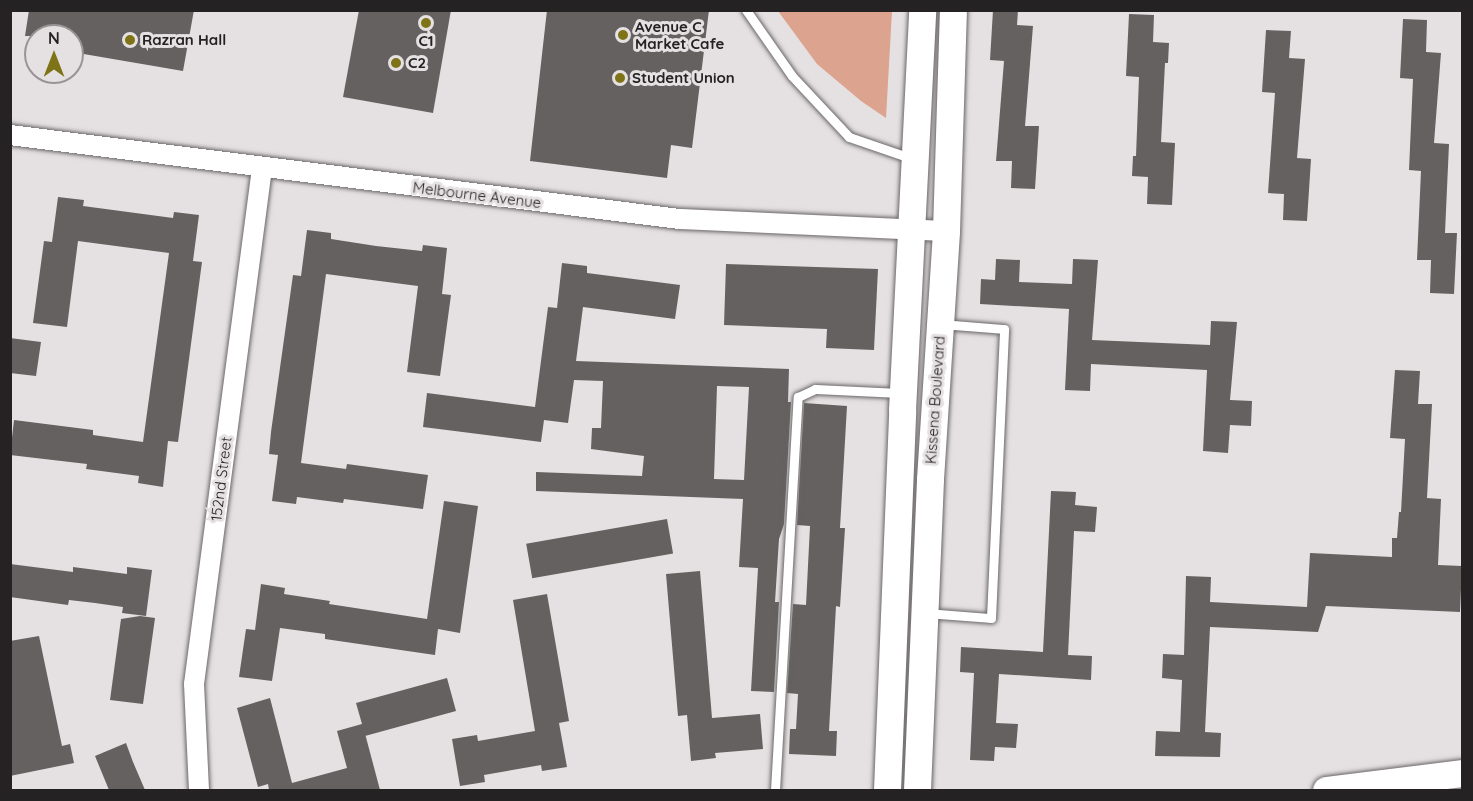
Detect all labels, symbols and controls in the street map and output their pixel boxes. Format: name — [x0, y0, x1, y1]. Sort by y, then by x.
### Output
marker: C1 — [419, 16, 433, 30]
place label: Avenue C Market Cafe — [635, 17, 724, 52]
north arrow — [24, 24, 84, 84]
text: N — [48, 28, 60, 48]
marker: Avenue C Market Cafe — [616, 28, 630, 42]
place label: Razran Hall — [142, 31, 226, 49]
place label: C1 — [418, 32, 434, 50]
marker: Razran Hall — [123, 33, 137, 47]
place label: C2 — [408, 54, 426, 72]
marker: C2 — [389, 56, 403, 70]
place label: Student Union — [632, 69, 735, 87]
marker: Student Union — [613, 71, 627, 85]
street label: Melbourne Avenue — [412, 178, 542, 212]
street label: Kissena Boulevard — [922, 335, 948, 465]
street label: 152nd Street — [207, 436, 235, 522]

